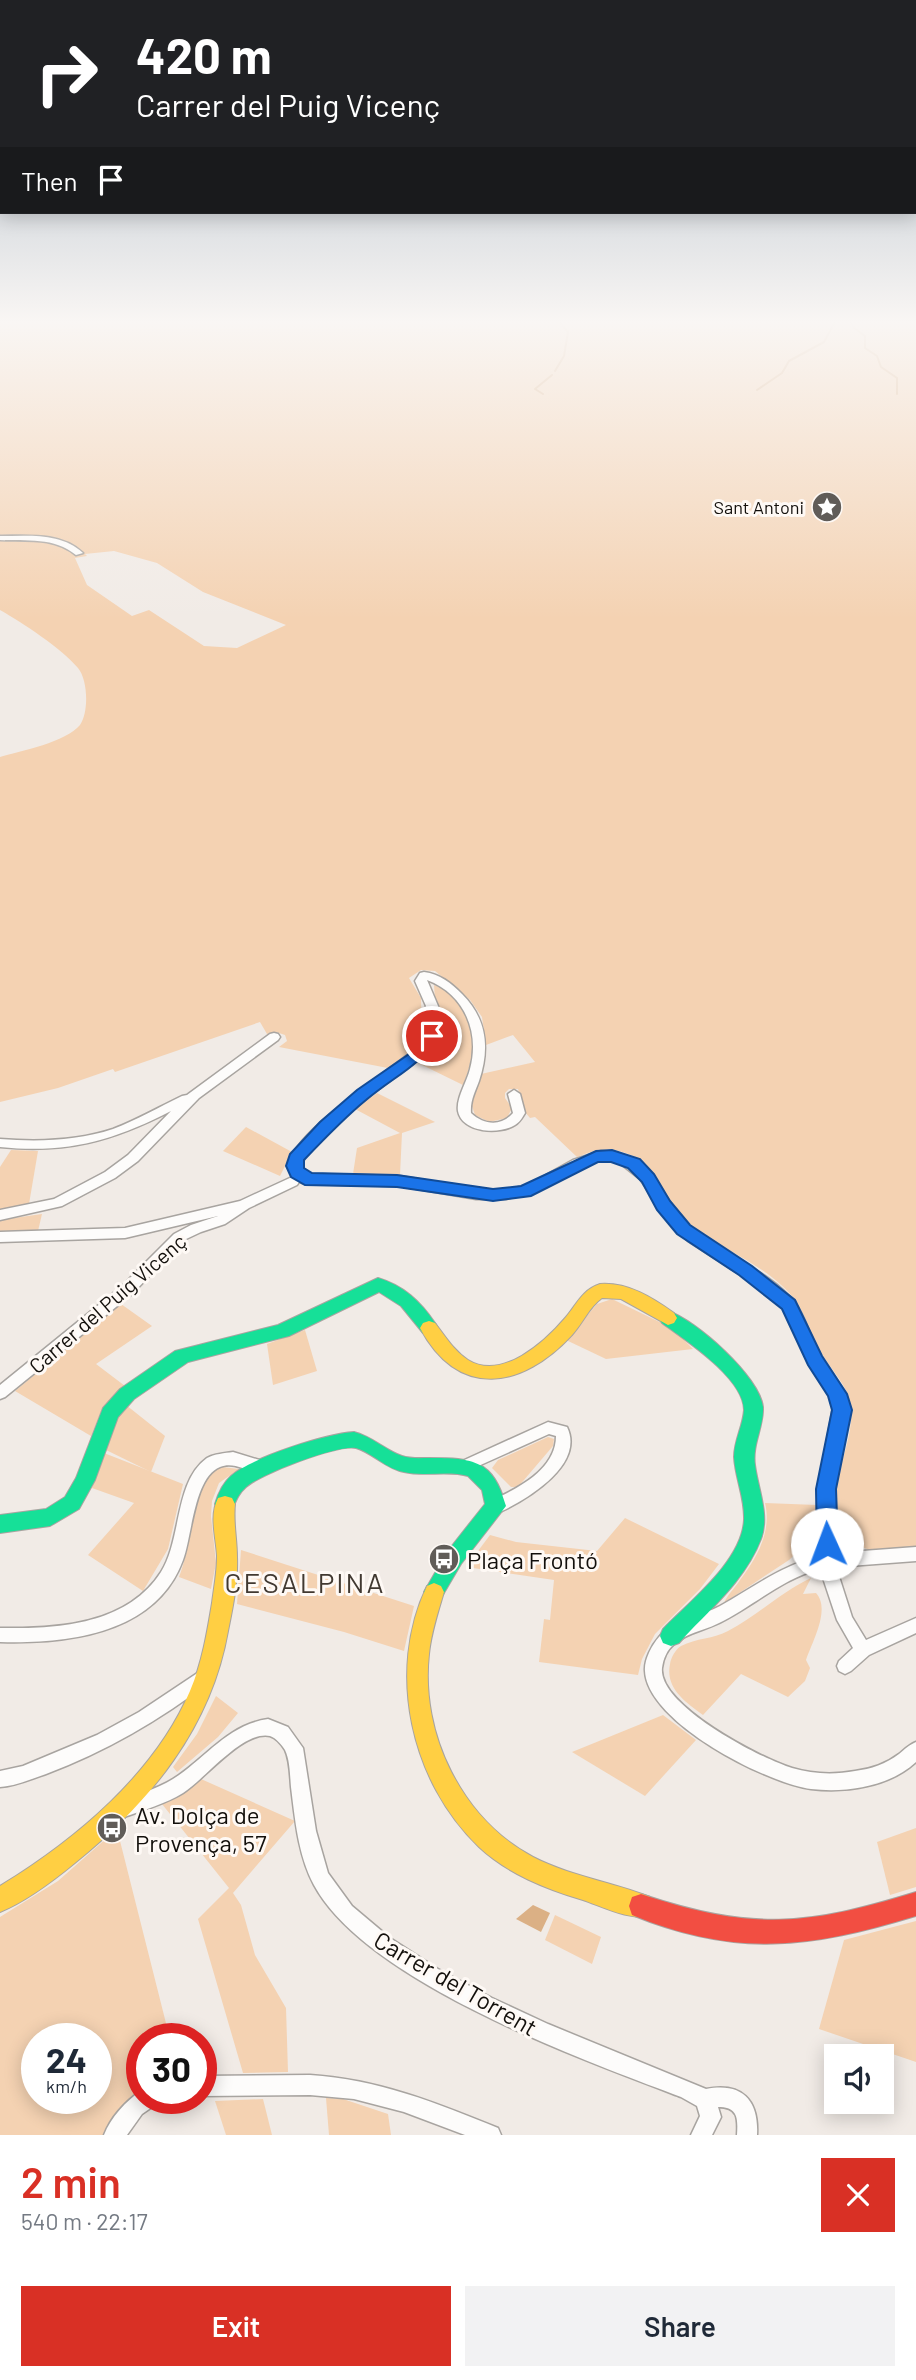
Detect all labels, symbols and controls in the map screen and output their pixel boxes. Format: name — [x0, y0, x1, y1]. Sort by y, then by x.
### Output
text: 420 m — [136, 25, 272, 84]
icon: right — [21, 28, 112, 119]
text: Carrer del Puig Vicenç — [136, 85, 440, 123]
icon: arrive — [92, 161, 130, 199]
text: Then — [21, 165, 78, 196]
place icon: Sant Antoni — [810, 490, 844, 524]
place label: Sant Antoni — [713, 496, 804, 518]
pin — [402, 1006, 462, 1066]
icon: arrive — [413, 1017, 451, 1055]
street label: Carrer del Puig Vicenç — [23, 1228, 191, 1378]
position arrow — [790, 1507, 864, 1581]
bus stop icon: Plaça Frontó — [427, 1542, 461, 1576]
place label: Plaça Frontó — [467, 1545, 598, 1574]
district label: CESALPINA — [225, 1565, 385, 1599]
place label: Av. Dolça de Provença, 57 — [135, 1800, 267, 1857]
bus stop icon: Av. Dolça de Provença, 57 — [95, 1811, 129, 1845]
street label: Carrer del Torrent — [369, 1925, 543, 2041]
speed limit sign: 30 — [126, 2023, 217, 2114]
text: 24 — [46, 2038, 87, 2080]
map controls — [824, 2044, 894, 2114]
button: sound — [824, 2044, 894, 2114]
text: km/h — [46, 2075, 87, 2097]
text: 2 min — [21, 2156, 121, 2206]
button: close — [821, 2158, 895, 2232]
text: 540 m · 22:17 — [21, 2207, 148, 2235]
button: Exit — [21, 2286, 451, 2366]
button: Share — [465, 2286, 895, 2366]

